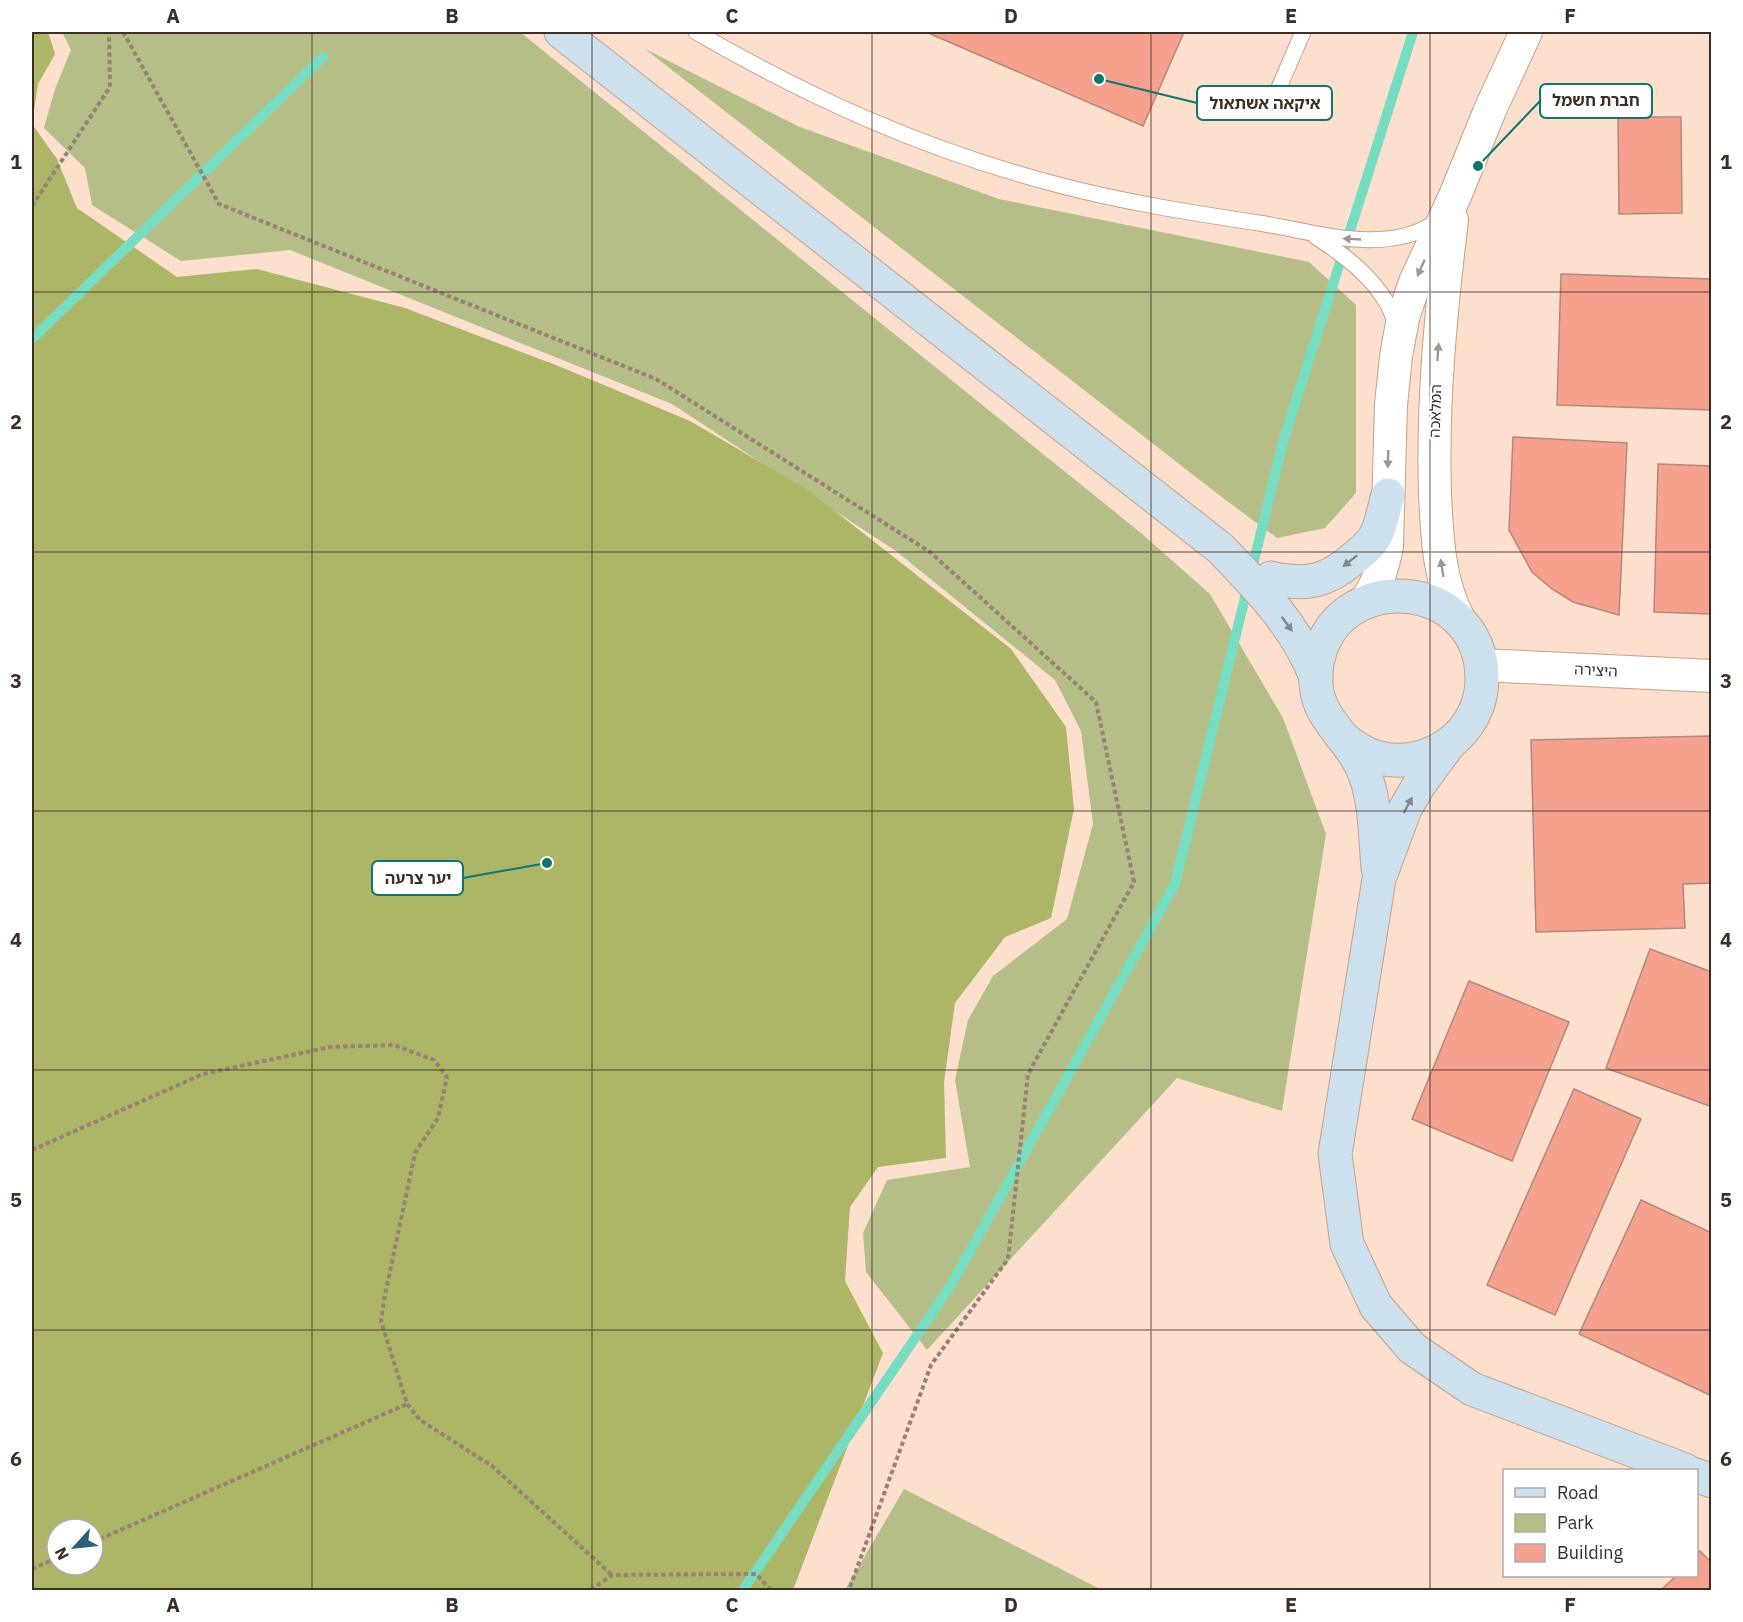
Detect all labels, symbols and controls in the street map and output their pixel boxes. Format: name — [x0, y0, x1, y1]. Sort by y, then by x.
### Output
text: A — [166, 2, 180, 29]
text: B — [445, 2, 459, 29]
text: C — [725, 2, 739, 29]
text: D — [1004, 2, 1018, 29]
text: E — [1285, 2, 1297, 29]
text: F — [1564, 2, 1576, 29]
callout: חברת חשמל — [1540, 84, 1652, 118]
callout: איקאה אשתאול — [1197, 86, 1332, 120]
text: חברת חשמל — [1552, 90, 1640, 110]
text: איקאה אשתאול — [1209, 93, 1321, 113]
text: 1 — [10, 148, 22, 175]
text: 1 — [1720, 148, 1732, 175]
one-way arrow — [1343, 234, 1362, 243]
one-way arrow — [1416, 260, 1426, 278]
one-way arrow — [1434, 343, 1443, 362]
street label: המלאכה — [1425, 384, 1445, 438]
text: 2 — [10, 408, 22, 435]
text: 2 — [1720, 408, 1732, 435]
one-way arrow — [1384, 450, 1393, 469]
one-way arrow — [1342, 555, 1357, 567]
one-way arrow — [1437, 558, 1446, 577]
one-way arrow — [1280, 616, 1292, 631]
street label: היצירה — [1574, 659, 1618, 681]
text: 3 — [10, 667, 22, 694]
text: 3 — [1720, 667, 1732, 694]
one-way arrow — [1402, 796, 1412, 814]
callout: יער צרעה — [372, 861, 463, 895]
text: יער צרעה — [385, 868, 451, 888]
text: 4 — [10, 926, 22, 953]
text: 4 — [1720, 926, 1732, 953]
text: 5 — [10, 1186, 22, 1213]
text: 5 — [1720, 1186, 1732, 1213]
text: 6 — [10, 1445, 22, 1472]
text: 6 — [1720, 1445, 1732, 1472]
legend — [1503, 1469, 1698, 1577]
text: Road — [1557, 1481, 1598, 1504]
text: Park — [1557, 1511, 1594, 1534]
north arrow — [45, 1517, 105, 1577]
text: Building — [1557, 1541, 1624, 1564]
text: N — [50, 1544, 73, 1564]
text: A — [166, 1591, 180, 1618]
text: B — [445, 1591, 459, 1618]
text: C — [725, 1591, 739, 1618]
text: D — [1004, 1591, 1018, 1618]
text: E — [1285, 1591, 1297, 1618]
text: F — [1564, 1591, 1576, 1618]

